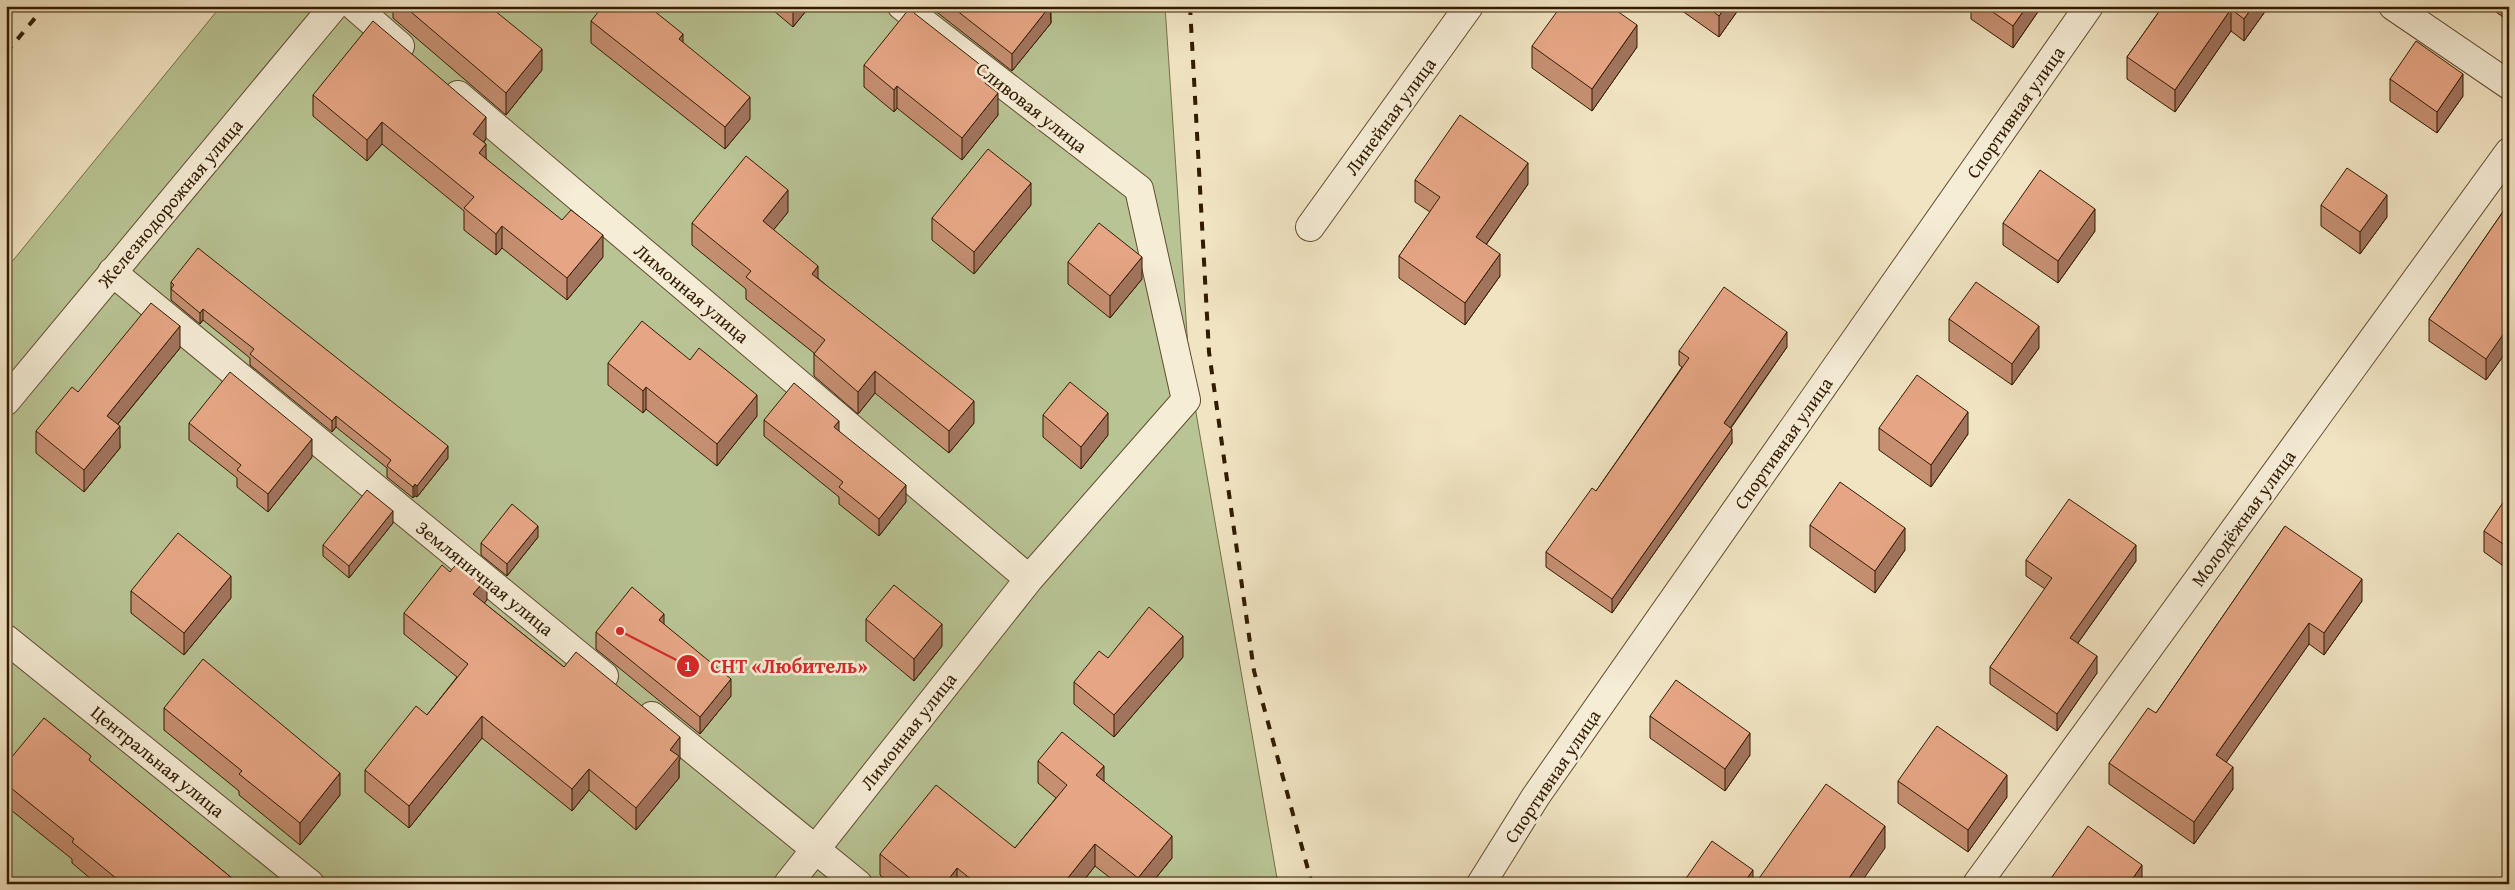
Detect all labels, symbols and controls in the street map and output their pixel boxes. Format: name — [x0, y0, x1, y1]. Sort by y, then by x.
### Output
street label: Спортивная улица — [1959, 40, 2071, 184]
street label: Линейная улица — [1338, 51, 1442, 181]
street label: Сливовая улица — [970, 55, 1094, 159]
street label: Железнодорожная улица — [90, 112, 249, 294]
street label: Лимонная улица — [628, 236, 756, 350]
street label: Спортивная улица — [1727, 371, 1839, 515]
street label: Молодёжная улица — [2184, 444, 2302, 592]
street label: Земляничная улица — [410, 514, 560, 642]
callout: СНТ «Любитель» — [676, 648, 878, 683]
text: СНТ «Любитель» — [710, 651, 868, 680]
text: 1 — [684, 655, 692, 676]
street label: Лимонная улица — [853, 666, 963, 796]
street label: Центральная улица — [85, 698, 231, 824]
street label: Спортивная улица — [1497, 704, 1607, 848]

